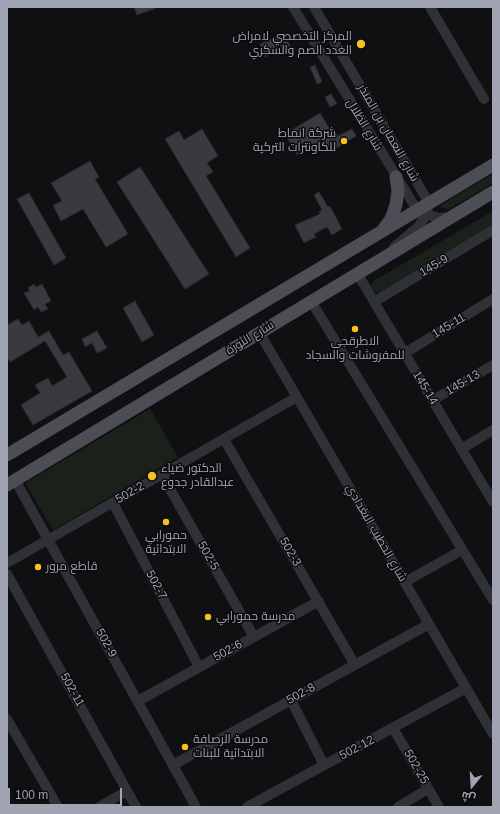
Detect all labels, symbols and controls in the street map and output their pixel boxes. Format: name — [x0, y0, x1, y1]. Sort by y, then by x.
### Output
place label: المركز التخصصي لامراض الغدد الصم والسكري — [232, 30, 352, 58]
marker: المركز التخصصي لامراض الغدد الصم والسكري — [355, 38, 367, 50]
street label: شارع النعمان بن المنذر — [354, 82, 422, 184]
street label: شارع الظلال — [343, 96, 385, 154]
place label: شركة انماط للكاونترات التركية — [253, 127, 336, 155]
marker: شركة انماط للكاونترات التركية — [339, 136, 349, 146]
street label: 145-9 — [417, 252, 451, 280]
street label: 145-11 — [430, 310, 468, 342]
street label: شارع الثورة — [223, 318, 277, 358]
marker: الاطرقجي للمفروشات والسجاد — [350, 324, 360, 334]
place label: الاطرقجي للمفروشات والسجاد — [305, 335, 405, 363]
street label: 145-13 — [443, 367, 483, 399]
street label: 145-14 — [409, 368, 441, 408]
place label: الدكتور ضياء عبدالقادر جدوع — [161, 462, 234, 490]
marker: الدكتور ضياء عبدالقادر جدوع — [146, 470, 158, 482]
street label: 502-2 — [113, 479, 147, 507]
street label: شارع الخطيب البغدادي — [342, 482, 410, 584]
marker: حمورابي الابتدائية — [161, 517, 171, 527]
place label: حمورابي الابتدائية — [145, 529, 187, 557]
street label: 502-3 — [276, 535, 304, 569]
street label: 502-5 — [194, 539, 222, 573]
place label: قاطع مرور — [46, 560, 98, 574]
marker: قاطع مرور — [33, 562, 43, 572]
street label: 502-7 — [142, 568, 170, 602]
place label: مدرسة حمورابي — [216, 610, 295, 624]
marker: مدرسة حمورابي — [203, 612, 213, 622]
street label: 502-9 — [92, 626, 120, 660]
street label: 502-6 — [211, 637, 245, 665]
street label: 502-11 — [57, 671, 87, 709]
street label: 502-8 — [284, 680, 318, 708]
place label: مدرسة الرصافة الابتدائية للبنات — [193, 733, 268, 761]
street label: 502-12 — [337, 733, 377, 763]
marker: مدرسة الرصافة الابتدائية للبنات — [180, 742, 190, 752]
street label: 502-25 — [400, 747, 432, 787]
north arrow — [452, 766, 492, 806]
scale bar — [10, 780, 124, 806]
text: 100 m — [15, 788, 48, 802]
text: ش — [460, 790, 477, 805]

